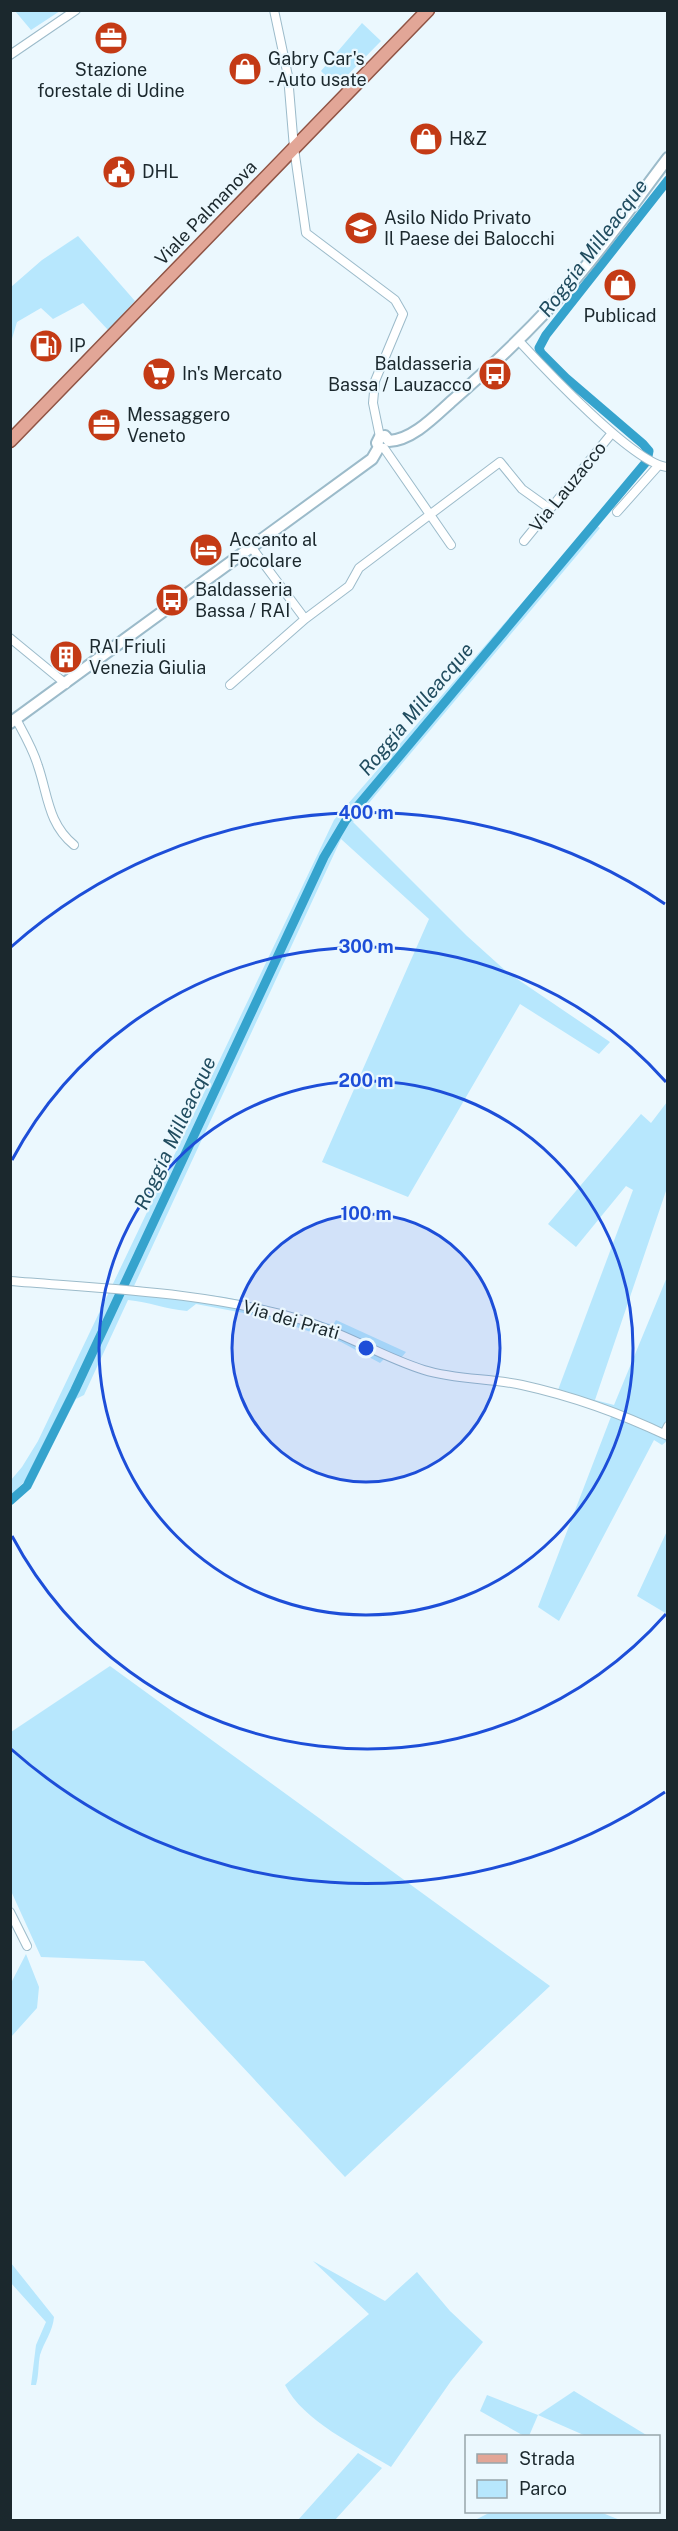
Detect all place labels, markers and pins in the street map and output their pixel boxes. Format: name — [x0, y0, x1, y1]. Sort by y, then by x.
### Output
office icon: Stazione forestale di Udine — [93, 20, 129, 56]
place label: Gabry Car's - Auto usate — [268, 48, 367, 90]
shop icon: Gabry Car's - Auto usate — [227, 51, 263, 87]
place label: Stazione forestale di Udine — [37, 59, 185, 101]
shop icon: H&Z — [408, 121, 444, 157]
place label: H&Z — [449, 128, 487, 149]
public building icon: DHL — [101, 154, 137, 190]
place label: DHL — [142, 161, 179, 182]
place label: Asilo Nido Privato Il Paese dei Balocchi — [384, 207, 555, 249]
school or university icon: Asilo Nido Privato Il Paese dei Balocchi — [343, 210, 379, 246]
shop icon: Publicad — [602, 267, 638, 303]
place label: Publicad — [584, 305, 656, 326]
fuel station icon: IP — [28, 328, 64, 364]
place label: IP — [69, 335, 86, 356]
place label: Baldasseria Bassa / Lauzacco — [328, 353, 472, 395]
supermarket icon: In's Mercato — [141, 356, 177, 392]
bus stop icon: Baldasseria Bassa / Lauzacco — [477, 356, 513, 392]
place label: In's Mercato — [182, 363, 282, 384]
place label: Messaggero Veneto — [127, 404, 230, 446]
office icon: Messaggero Veneto — [86, 407, 122, 443]
place label: Accanto al Focolare — [229, 529, 317, 571]
hotel icon: Accanto al Focolare — [188, 532, 224, 568]
place label: Baldasseria Bassa / RAI — [195, 579, 292, 621]
bus stop icon: Baldasseria Bassa / RAI — [154, 582, 190, 618]
place label: RAI Friuli Venezia Giulia — [89, 636, 206, 678]
building icon: RAI Friuli Venezia Giulia — [48, 639, 84, 675]
centre of rings — [356, 1338, 376, 1358]

